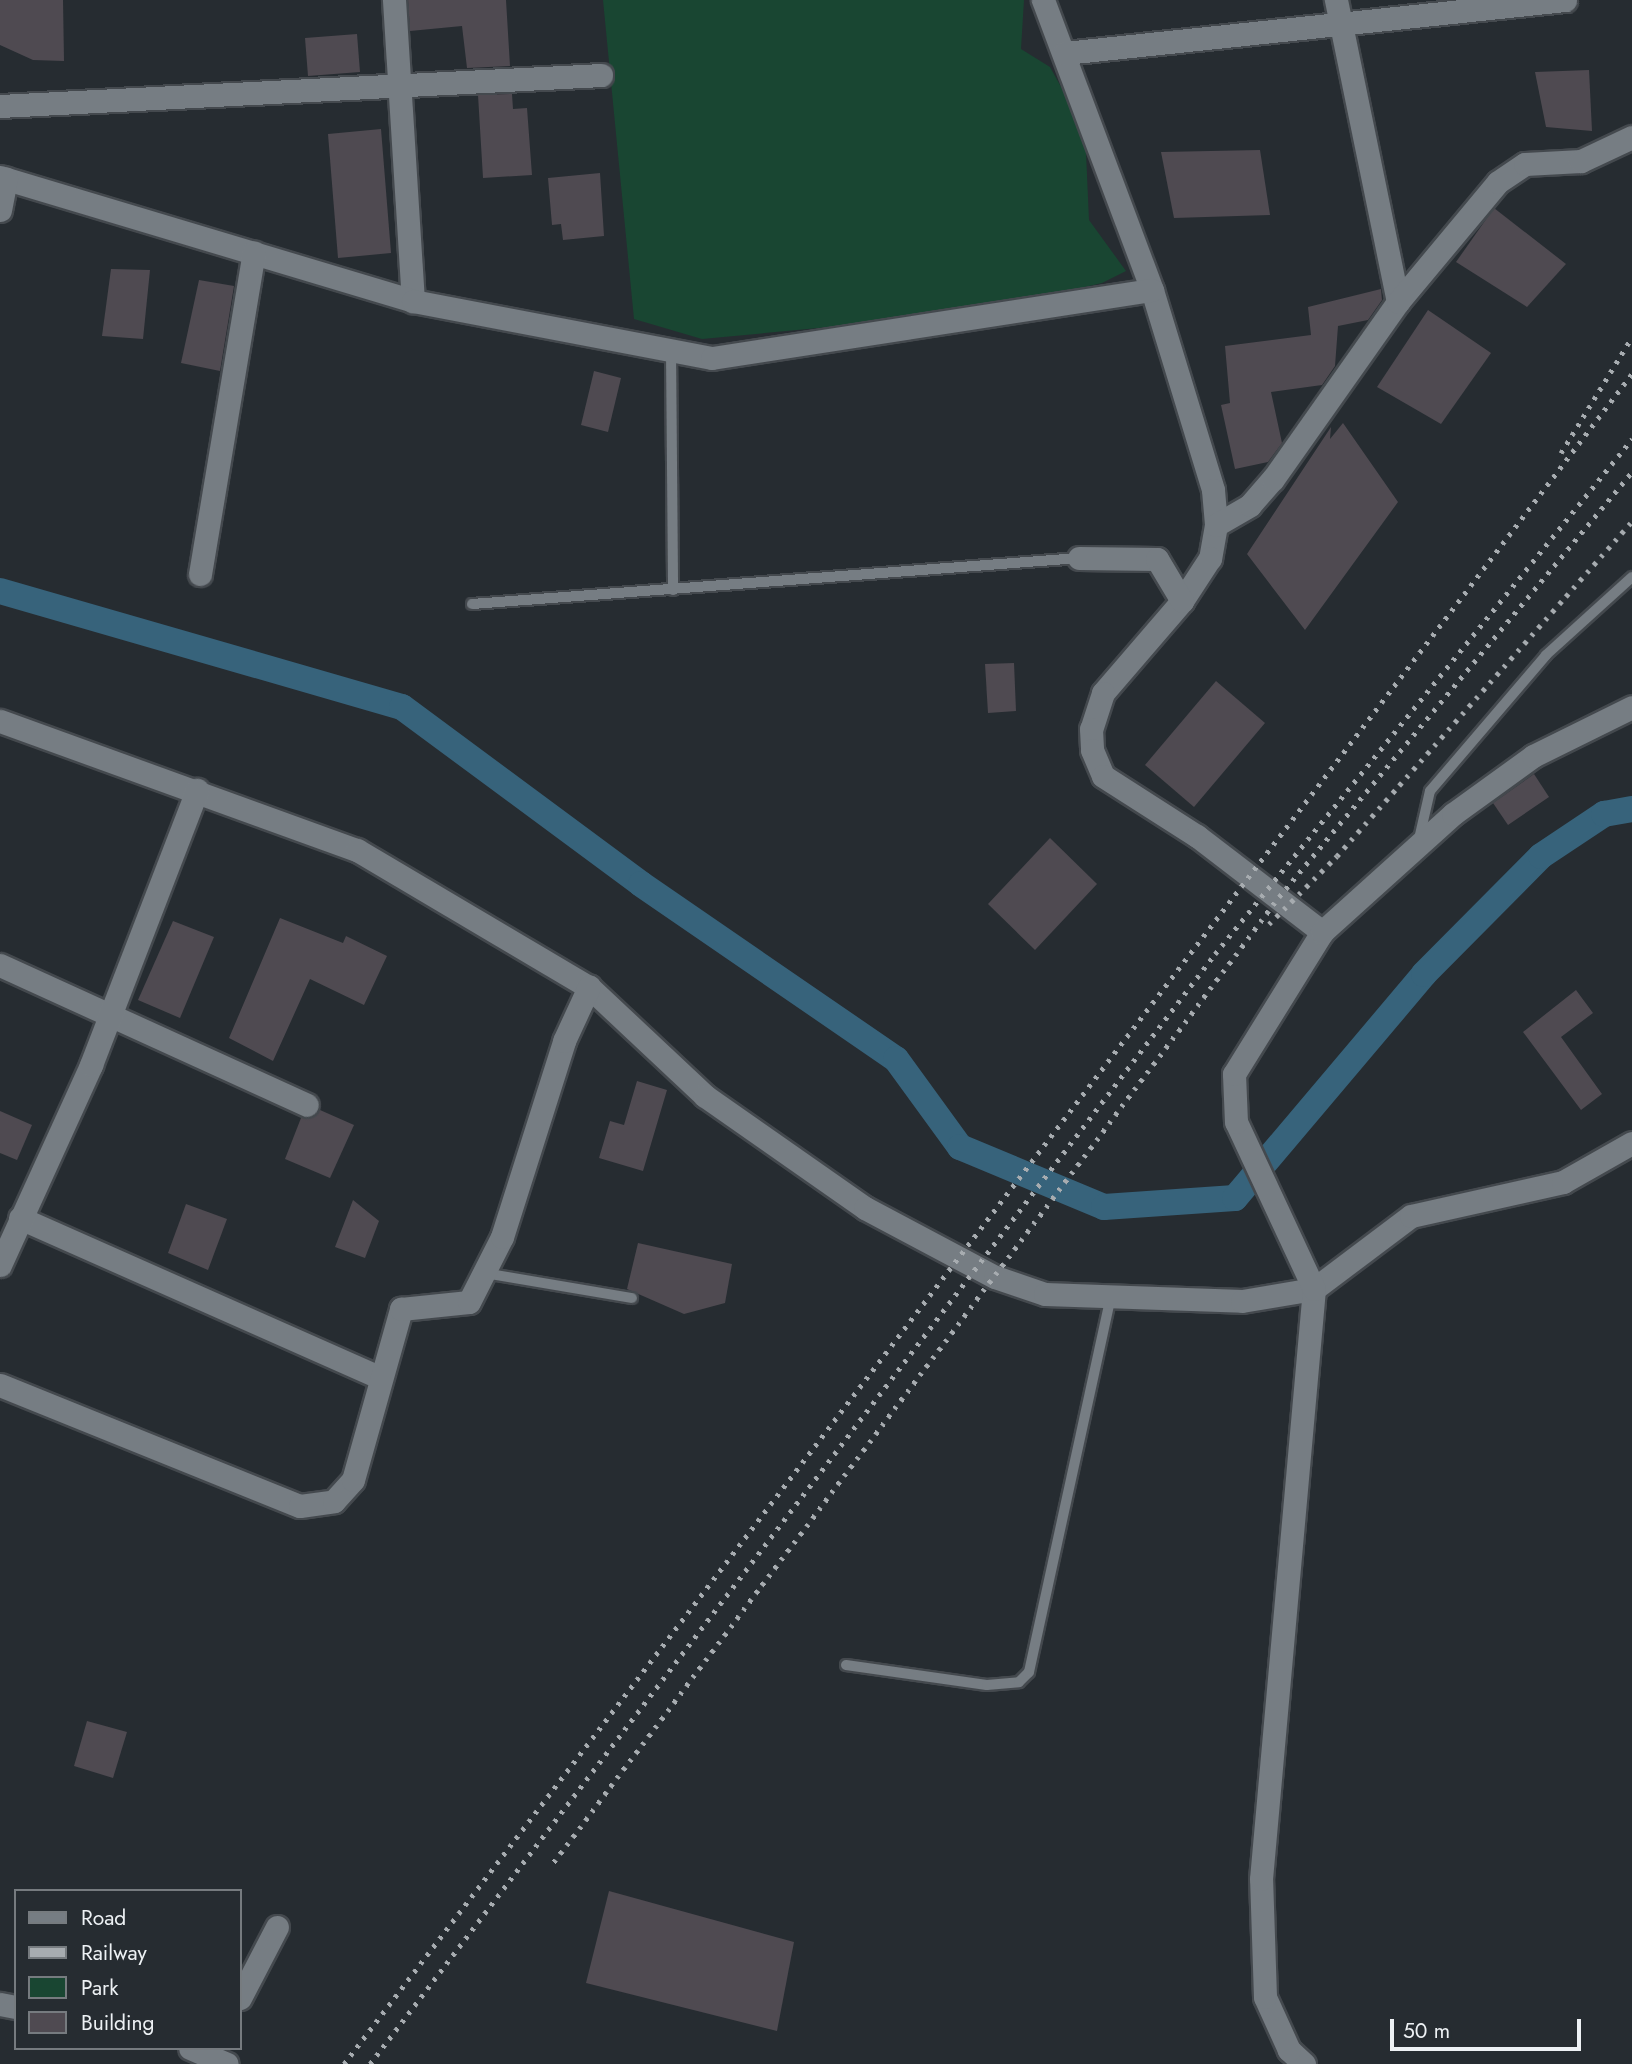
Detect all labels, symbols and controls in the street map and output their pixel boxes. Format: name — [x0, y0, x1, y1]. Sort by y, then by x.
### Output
legend — [14, 1889, 242, 2050]
text: Road — [81, 1903, 126, 1933]
text: Railway — [81, 1938, 147, 1968]
text: Park — [81, 1973, 118, 2003]
scale bar — [1394, 2004, 1585, 2048]
text: Building — [81, 2008, 154, 2038]
text: 50 m — [1403, 2016, 1450, 2046]

